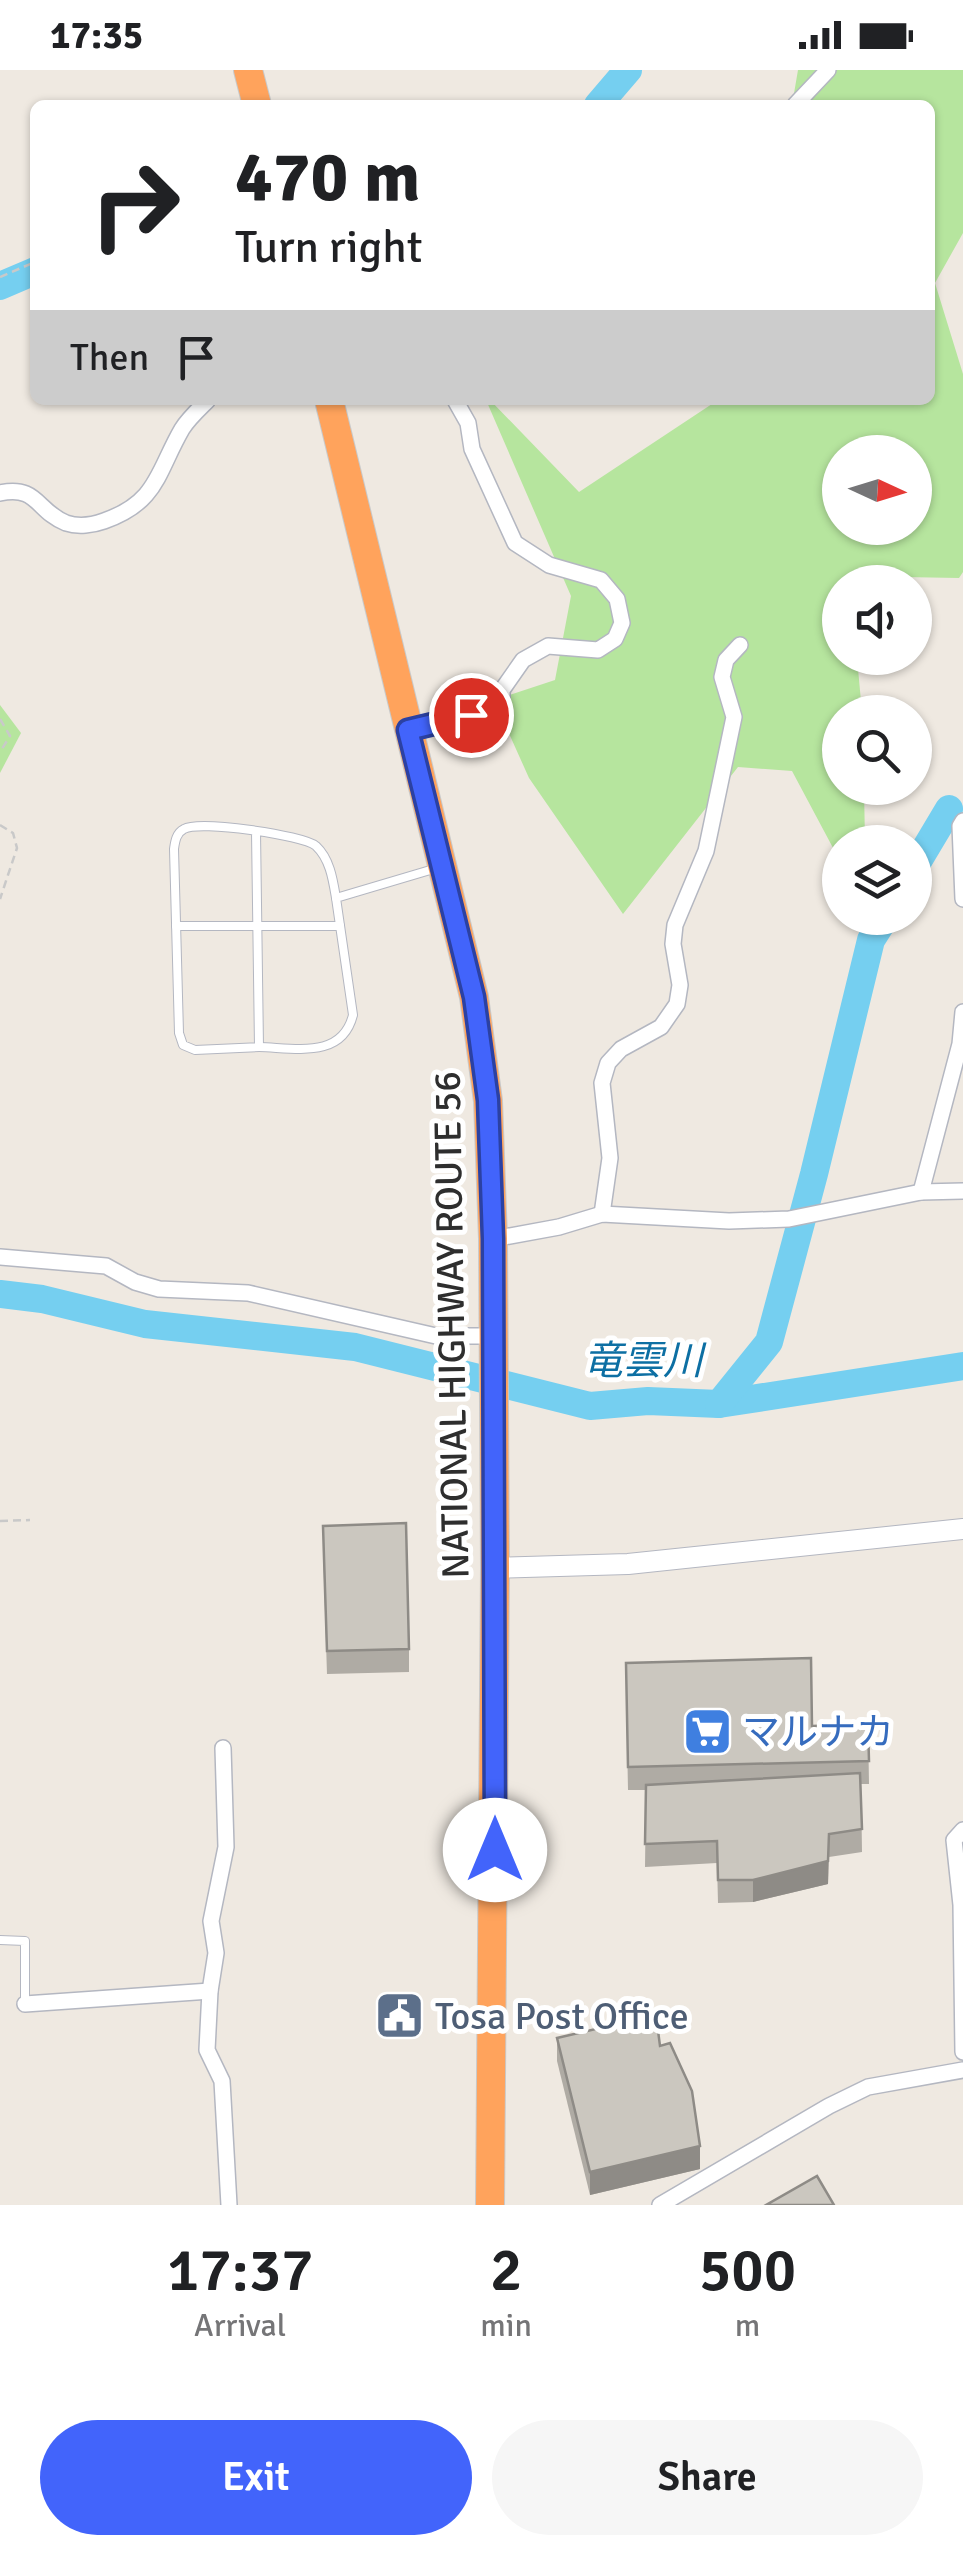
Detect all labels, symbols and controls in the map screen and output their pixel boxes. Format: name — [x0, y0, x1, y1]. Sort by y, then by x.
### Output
text: 17:35 — [50, 12, 143, 59]
text: 470 m — [235, 134, 420, 220]
icon: right — [70, 140, 200, 270]
text: Turn right — [235, 220, 423, 275]
icon: arrive — [169, 330, 224, 385]
text: Then — [70, 334, 149, 381]
north arrow — [822, 435, 932, 545]
map controls — [822, 435, 932, 935]
button: sound — [822, 565, 932, 675]
pin — [429, 673, 514, 758]
icon: arrive — [444, 688, 499, 743]
button: search — [822, 695, 932, 805]
button: layers — [822, 825, 932, 935]
street label: NATIONAL HIGHWAY ROUTE 56 — [424, 1071, 479, 1579]
water label: 竜雲川 — [583, 1336, 707, 1386]
supermarket icon: マルナカ — [681, 1706, 733, 1758]
place label: マルナカ — [742, 1709, 894, 1756]
position arrow — [443, 1798, 547, 1902]
public building icon: Tosa Post Office — [374, 1990, 426, 2042]
place label: Tosa Post Office — [435, 1993, 689, 2040]
text: 17:37 — [167, 2234, 313, 2308]
text: 2 — [490, 2234, 522, 2308]
text: 500 — [699, 2234, 796, 2308]
text: Arrival — [194, 2306, 286, 2345]
text: min — [480, 2306, 532, 2345]
text: m — [735, 2306, 760, 2345]
button: Exit — [40, 2420, 472, 2535]
button: Share — [492, 2420, 923, 2535]

